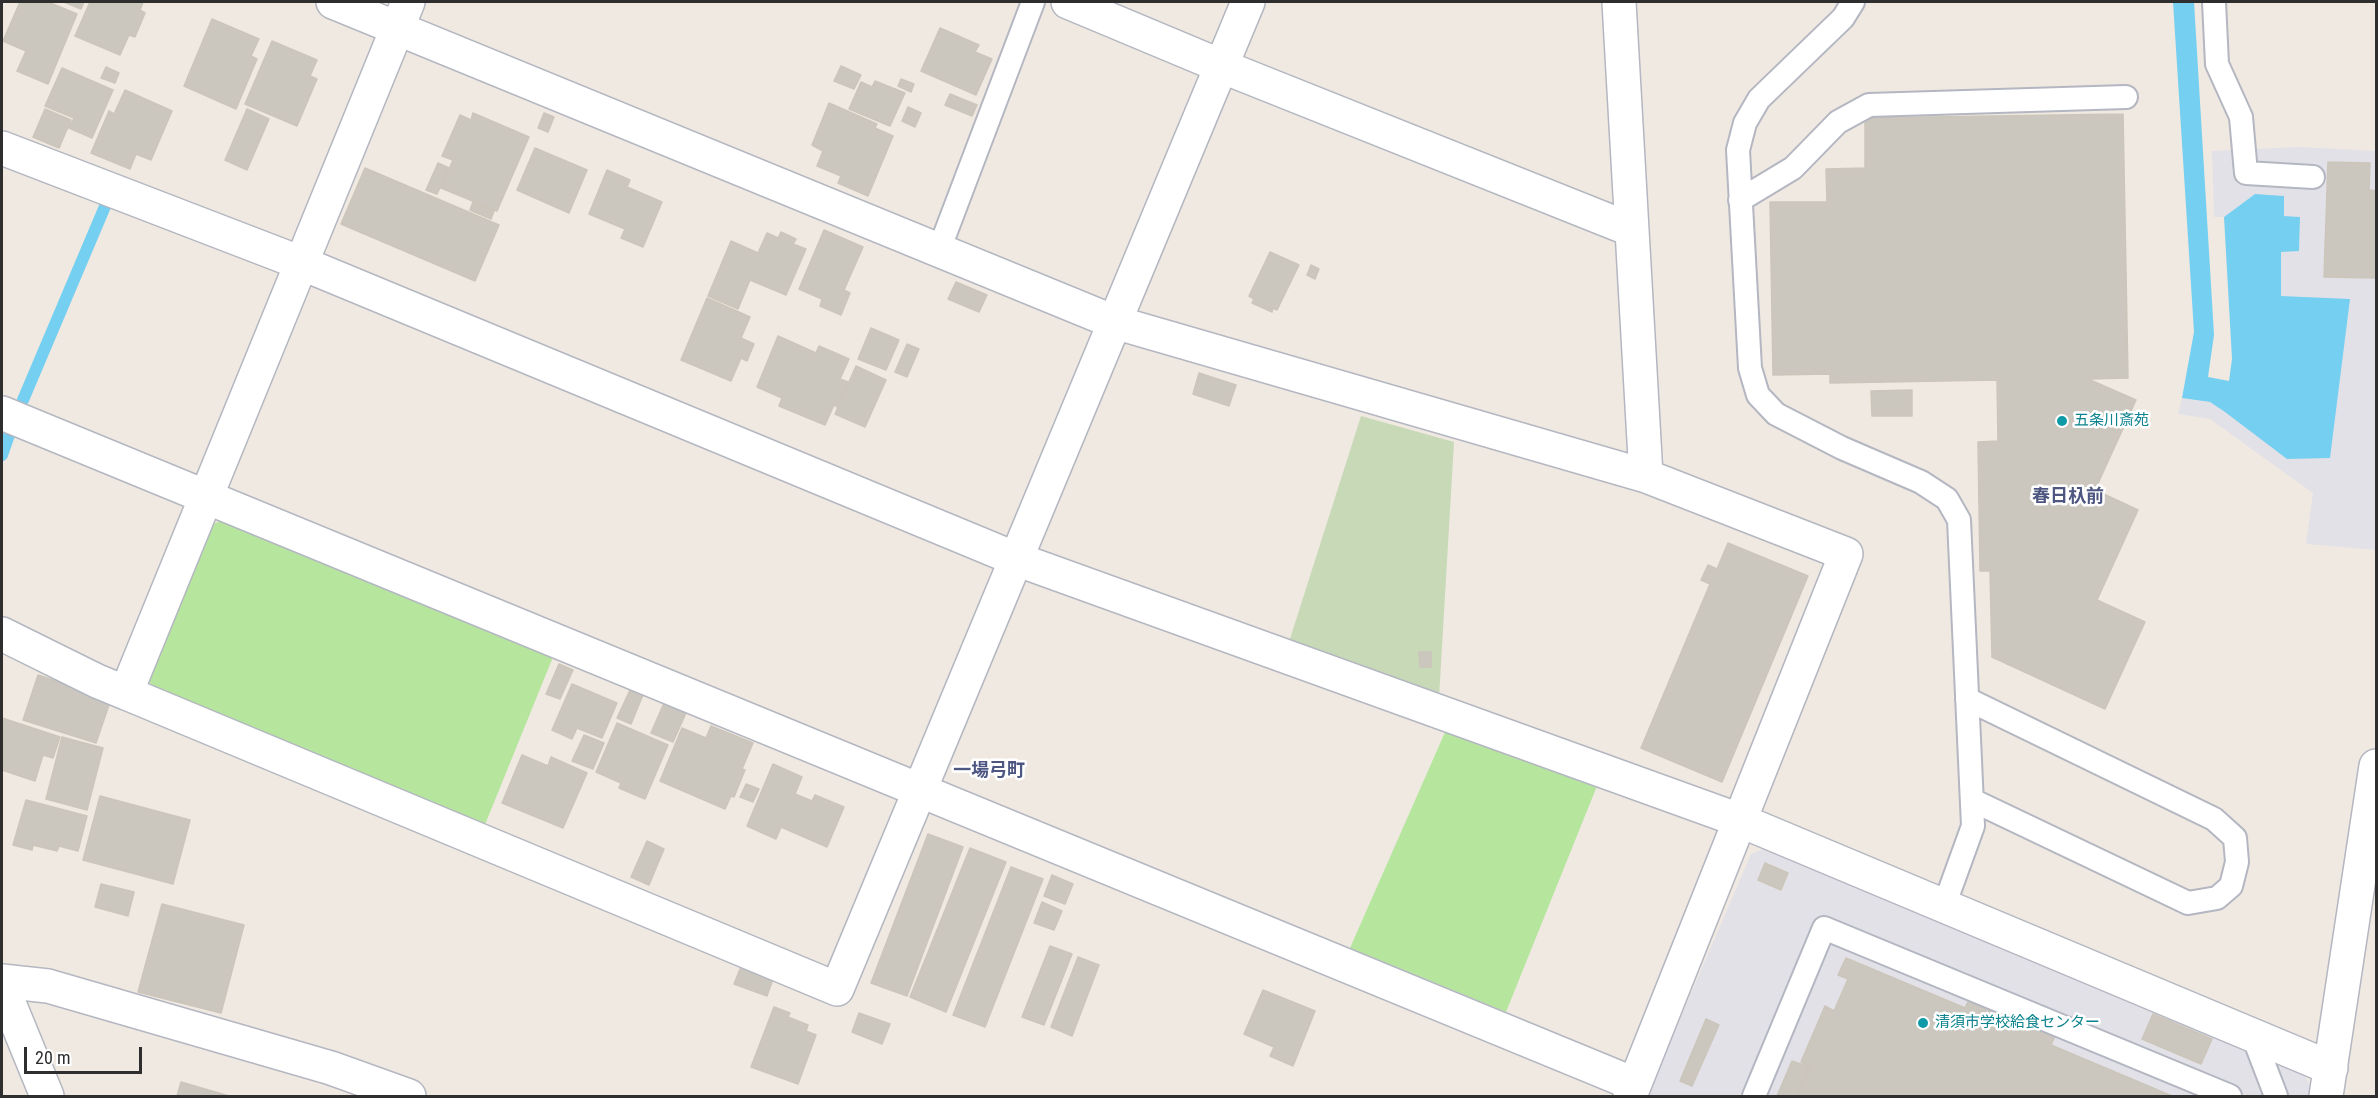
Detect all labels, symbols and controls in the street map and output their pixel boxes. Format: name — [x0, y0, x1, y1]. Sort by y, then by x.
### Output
place label: 五条川斎苑 — [2074, 412, 2149, 430]
marker: 五条川斎苑 — [2055, 414, 2069, 428]
district label: 春日杁前 — [2032, 486, 2104, 508]
district label: 一場弓町 — [953, 760, 1025, 782]
place label: 清須市学校給食センター — [1935, 1014, 2100, 1032]
marker: 清須市学校給食センター — [1916, 1016, 1930, 1030]
scale bar — [27, 1035, 146, 1073]
text: 20 m — [35, 1047, 70, 1068]

